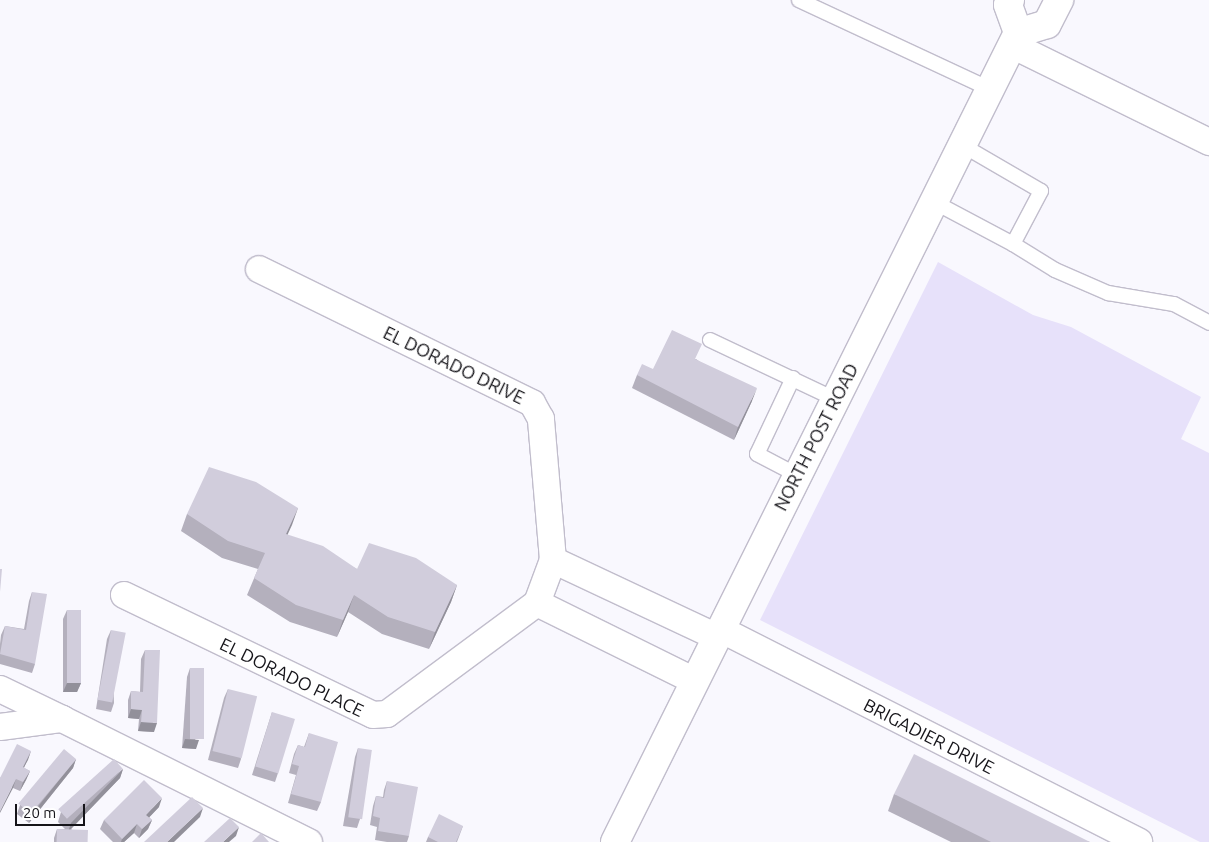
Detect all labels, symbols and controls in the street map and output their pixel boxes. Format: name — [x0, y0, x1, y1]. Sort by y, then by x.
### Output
street label: EL DORADO DRIVE — [380, 321, 528, 409]
street label: NORTH POST ROAD — [770, 360, 862, 514]
street label: EL DORADO PLACE — [217, 633, 367, 721]
street label: BRIGADIER DRIVE — [860, 694, 998, 778]
scale bar — [18, 794, 88, 826]
text: 20 m — [23, 804, 56, 821]

